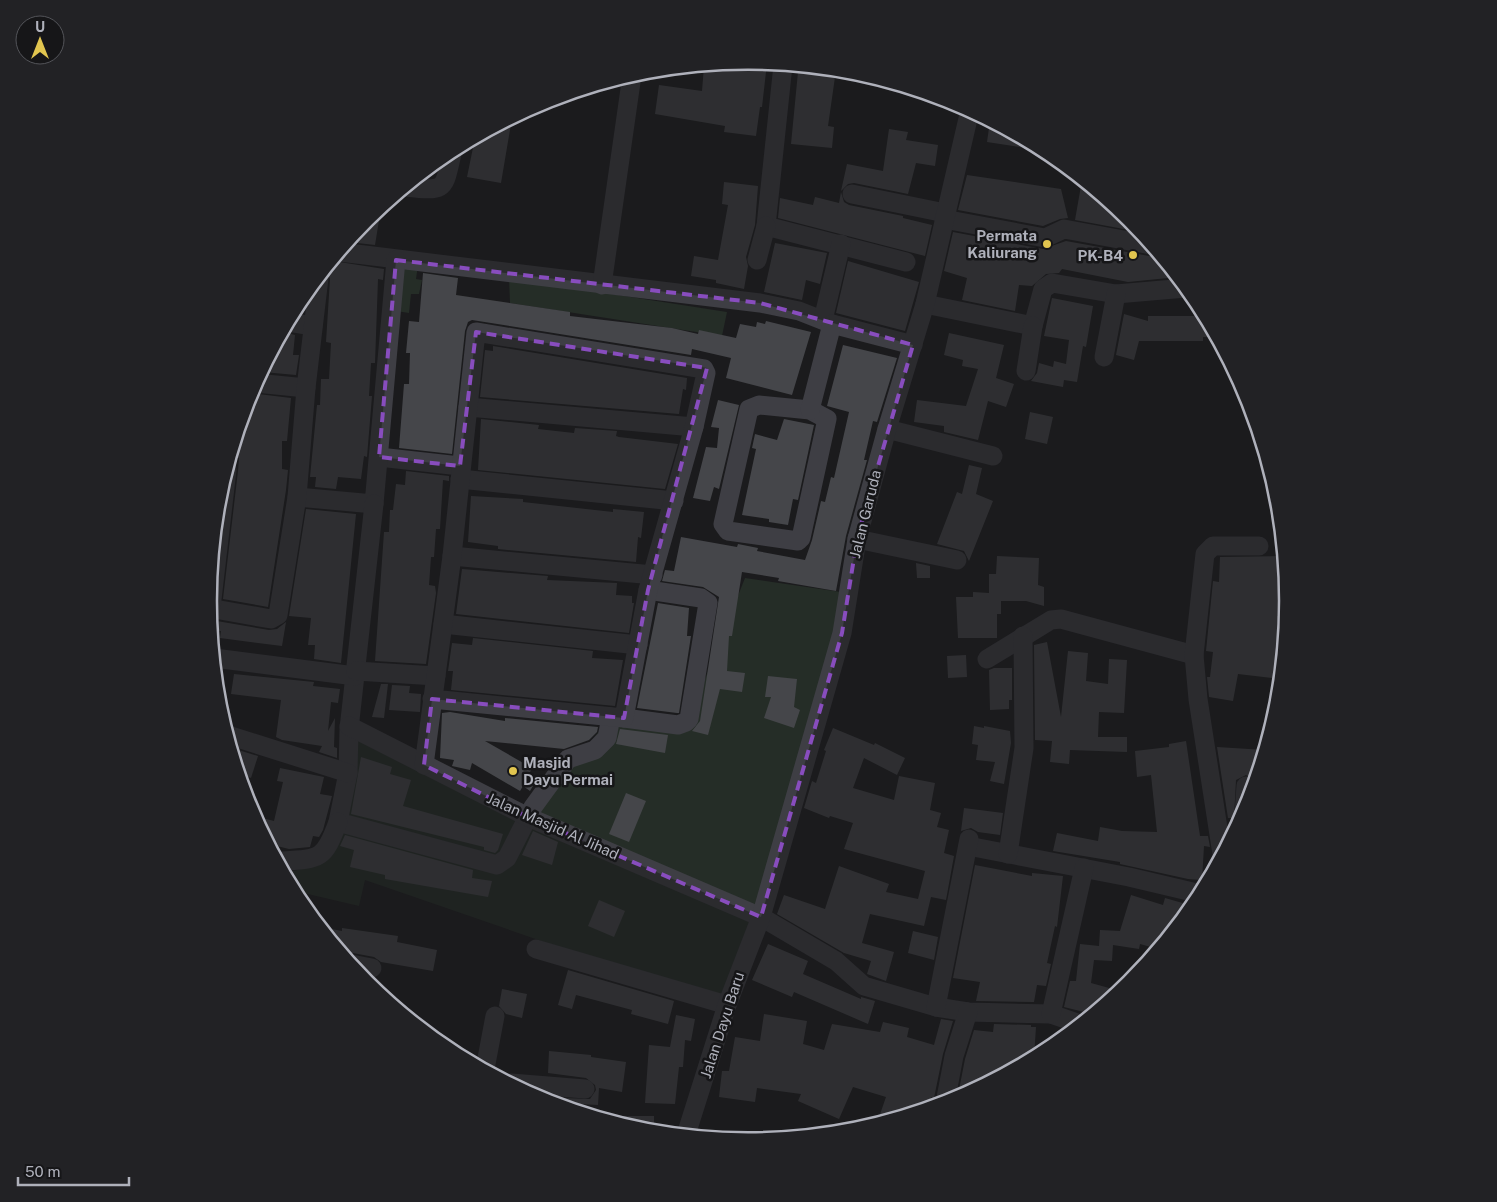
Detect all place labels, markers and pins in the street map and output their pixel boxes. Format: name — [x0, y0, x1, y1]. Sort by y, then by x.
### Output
place label: Permata Kaliurang — [967, 227, 1038, 261]
marker: Permata Kaliurang — [1041, 238, 1053, 250]
place label: PK-B4 — [1077, 247, 1123, 264]
marker: PK-B4 — [1127, 249, 1139, 261]
place label: Masjid Dayu Permai — [523, 754, 613, 788]
marker: Masjid Dayu Permai — [507, 765, 519, 777]

